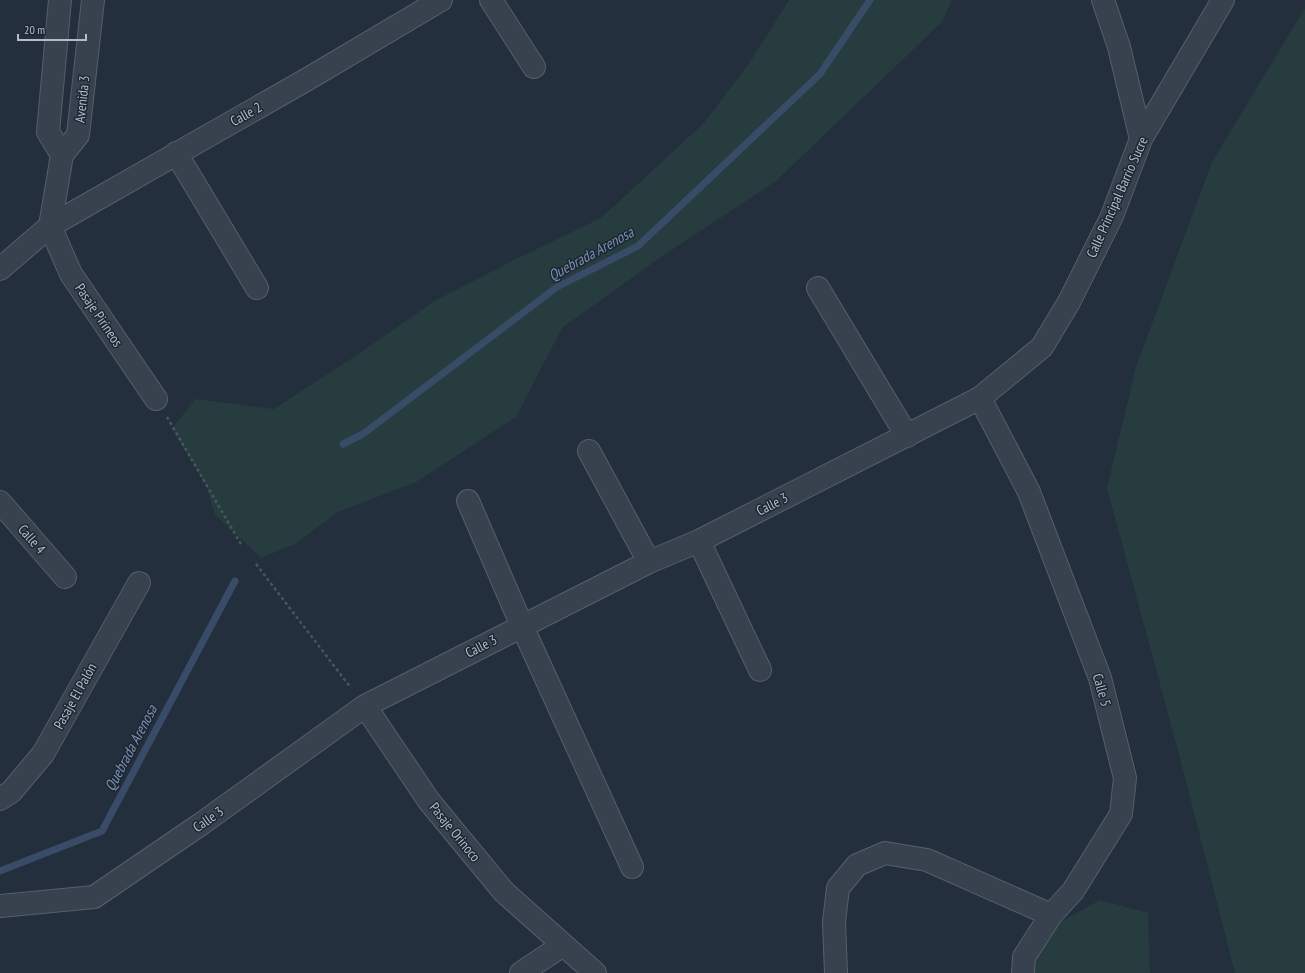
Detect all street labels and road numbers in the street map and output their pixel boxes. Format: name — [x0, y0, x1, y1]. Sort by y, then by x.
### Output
street label: Avenida 3 — [71, 74, 93, 124]
street label: Calle 2 — [227, 98, 265, 130]
street label: Calle Principal Barrio Sucre — [1082, 133, 1152, 260]
street label: Pasaje Pirineos — [71, 280, 127, 350]
street label: Calle 3 — [753, 488, 791, 520]
street label: Calle 4 — [14, 520, 50, 558]
street label: Calle 3 — [462, 630, 500, 662]
street label: Pasaje El Palón — [49, 660, 101, 732]
street label: Calle 5 — [1089, 671, 1115, 709]
street label: Pasaje Orinoco — [426, 799, 484, 865]
street label: Calle 3 — [189, 802, 227, 836]

